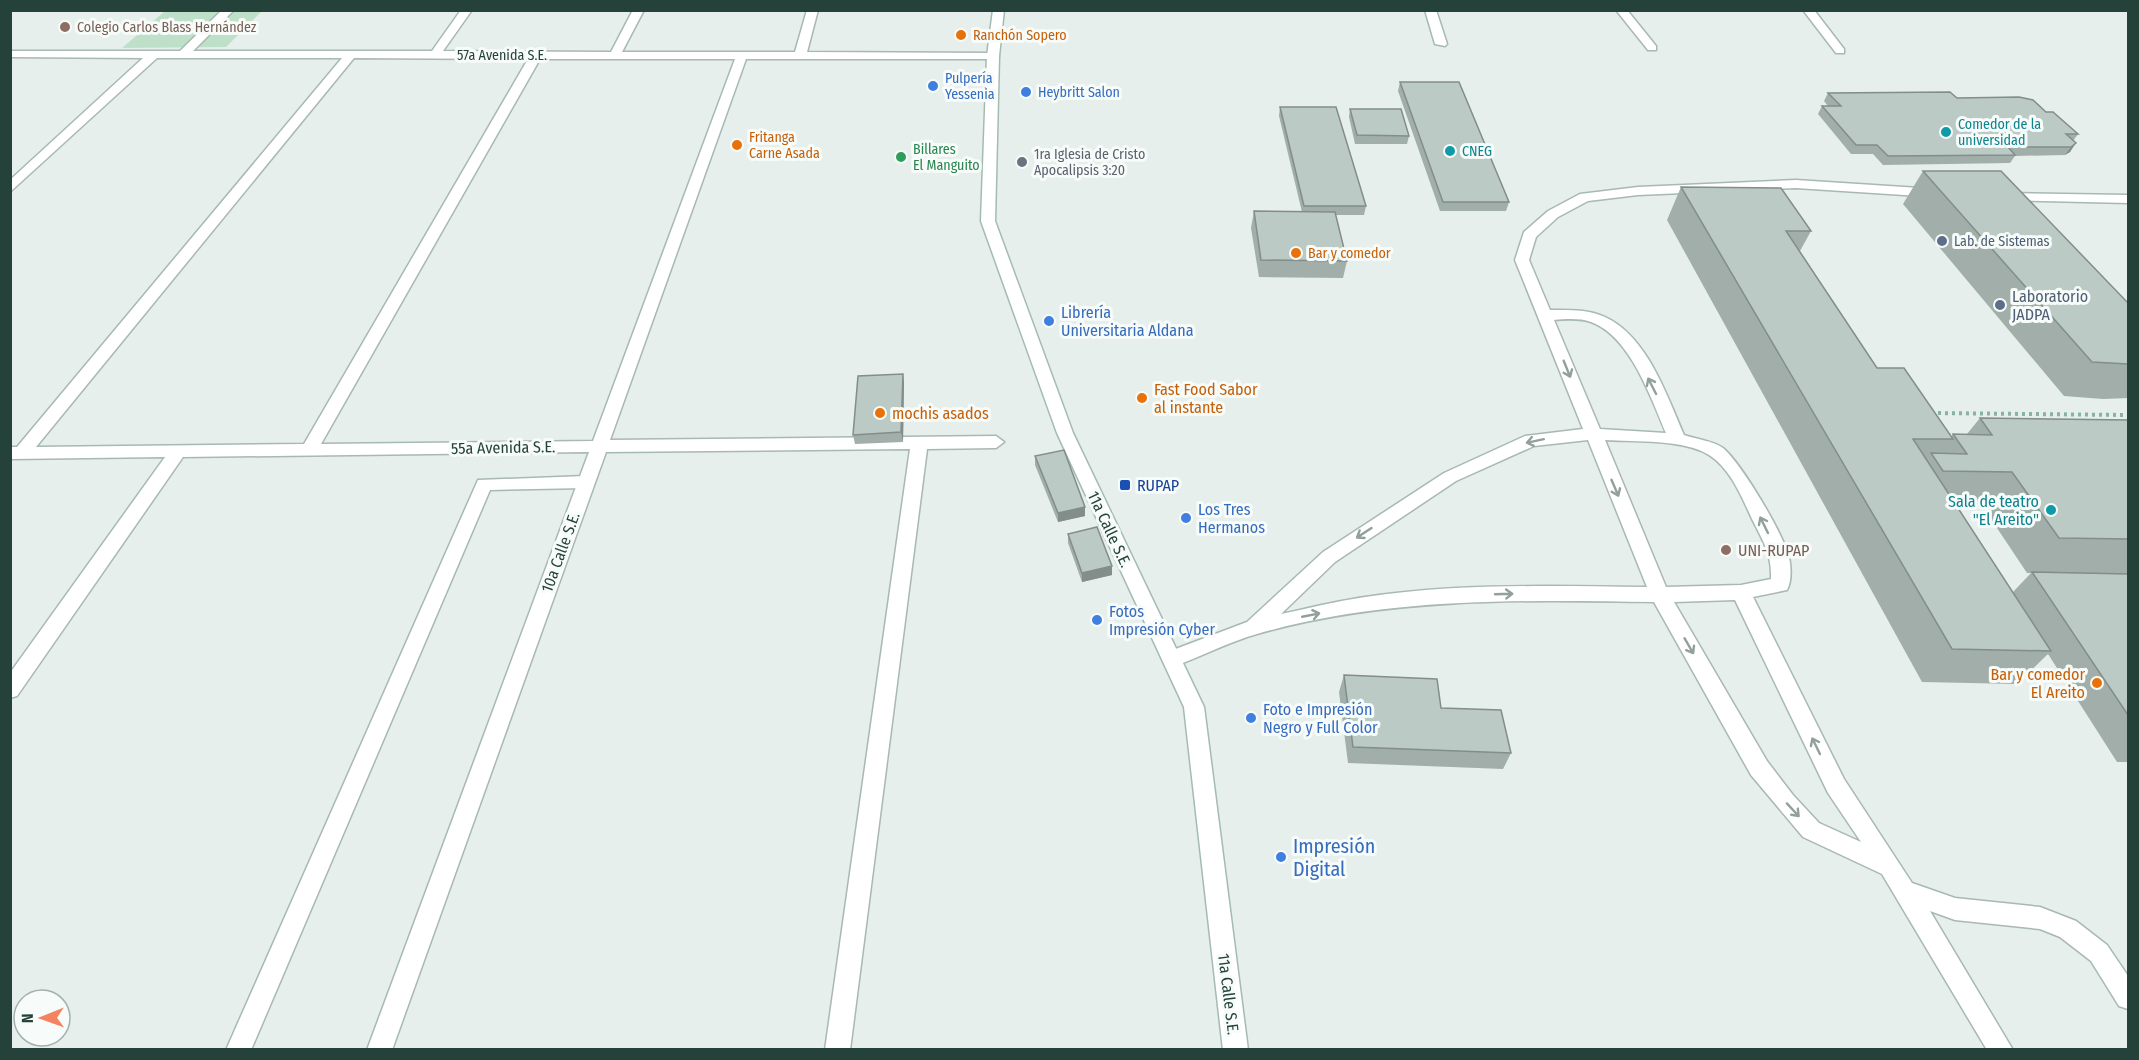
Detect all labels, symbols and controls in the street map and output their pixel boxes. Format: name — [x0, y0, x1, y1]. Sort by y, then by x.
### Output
place label: Colegio Carlos Blass Hernández — [77, 19, 257, 36]
marker: Colegio Carlos Blass Hernández — [58, 20, 72, 34]
place label: Ranchón Sopero — [973, 27, 1067, 44]
marker: Ranchón Sopero — [954, 28, 968, 42]
street label: 57a Avenida S.E. — [457, 47, 547, 64]
place label: Pulpería Yessenia — [945, 70, 995, 103]
marker: Pulpería Yessenia — [926, 79, 940, 93]
place label: Heybritt Salon — [1038, 84, 1120, 101]
marker: Heybritt Salon — [1019, 85, 1033, 99]
place label: Comedor de la universidad — [1958, 116, 2041, 149]
marker: Comedor de la universidad — [1939, 125, 1953, 139]
place label: Fritanga Carne Asada — [749, 129, 820, 162]
marker: Fritanga Carne Asada — [730, 138, 744, 152]
place label: Billares El Manguito — [913, 141, 980, 174]
place label: CNEG — [1462, 143, 1492, 160]
marker: CNEG — [1443, 144, 1457, 158]
place label: 1ra Iglesia de Cristo Apocalipsis 3:20 — [1034, 146, 1145, 179]
marker: Billares El Manguito — [894, 150, 908, 164]
marker: 1ra Iglesia de Cristo Apocalipsis 3:20 — [1015, 155, 1029, 169]
place label: Lab. de Sistemas — [1954, 233, 2050, 250]
marker: Lab. de Sistemas — [1935, 234, 1949, 248]
place label: Bar y comedor — [1308, 245, 1391, 262]
marker: Bar y comedor — [1289, 246, 1303, 260]
place label: Laboratorio JADPA — [2012, 287, 2088, 324]
marker: Laboratorio JADPA — [1993, 298, 2007, 312]
place label: Librería Universitaria Aldana — [1061, 303, 1194, 340]
marker: Librería Universitaria Aldana — [1042, 314, 1056, 328]
one-way arrow — [1562, 359, 1573, 378]
one-way arrow — [1646, 378, 1657, 396]
place label: Fast Food Sabor al instante — [1154, 380, 1258, 417]
marker: Fast Food Sabor al instante — [1135, 391, 1149, 405]
place label: mochis asados — [892, 404, 989, 423]
marker: mochis asados — [873, 406, 887, 420]
one-way arrow — [1526, 435, 1545, 447]
street label: 55a Avenida S.E. — [451, 437, 555, 458]
place label: RUPAP — [1137, 476, 1179, 495]
marker: RUPAP — [1118, 478, 1132, 492]
one-way arrow — [1610, 479, 1621, 497]
street label: 11a Calle S.E. — [1084, 488, 1135, 570]
place label: Sala de teatro "El Areito" — [1948, 492, 2039, 529]
place label: Los Tres Hermanos — [1198, 500, 1265, 537]
marker: Sala de teatro "El Areito" — [2044, 503, 2058, 517]
street label: 10a Calle S.E. — [537, 509, 584, 595]
marker: Los Tres Hermanos — [1179, 511, 1193, 525]
one-way arrow — [1758, 516, 1770, 534]
one-way arrow — [1356, 527, 1373, 540]
place label: UNI-RUPAP — [1738, 541, 1809, 560]
marker: UNI-RUPAP — [1719, 543, 1733, 557]
one-way arrow — [1494, 588, 1514, 600]
place label: Fotos Impresión Cyber — [1109, 602, 1215, 639]
one-way arrow — [1301, 609, 1320, 620]
marker: Fotos Impresión Cyber — [1090, 613, 1104, 627]
one-way arrow — [1684, 637, 1696, 654]
place label: Bar y comedor El Areito — [1990, 665, 2085, 702]
marker: Bar y comedor El Areito — [2090, 676, 2104, 690]
place label: Foto e Impresión Negro y Full Color — [1263, 700, 1378, 737]
marker: Foto e Impresión Negro y Full Color — [1244, 711, 1258, 725]
one-way arrow — [1810, 737, 1822, 755]
one-way arrow — [1785, 803, 1800, 818]
place label: Impresión Digital — [1293, 834, 1375, 881]
marker: Impresión Digital — [1274, 850, 1288, 864]
street label: 11a Calle S.E. — [1214, 952, 1243, 1036]
north arrow — [12, 988, 72, 1048]
text: N — [18, 1013, 37, 1023]

